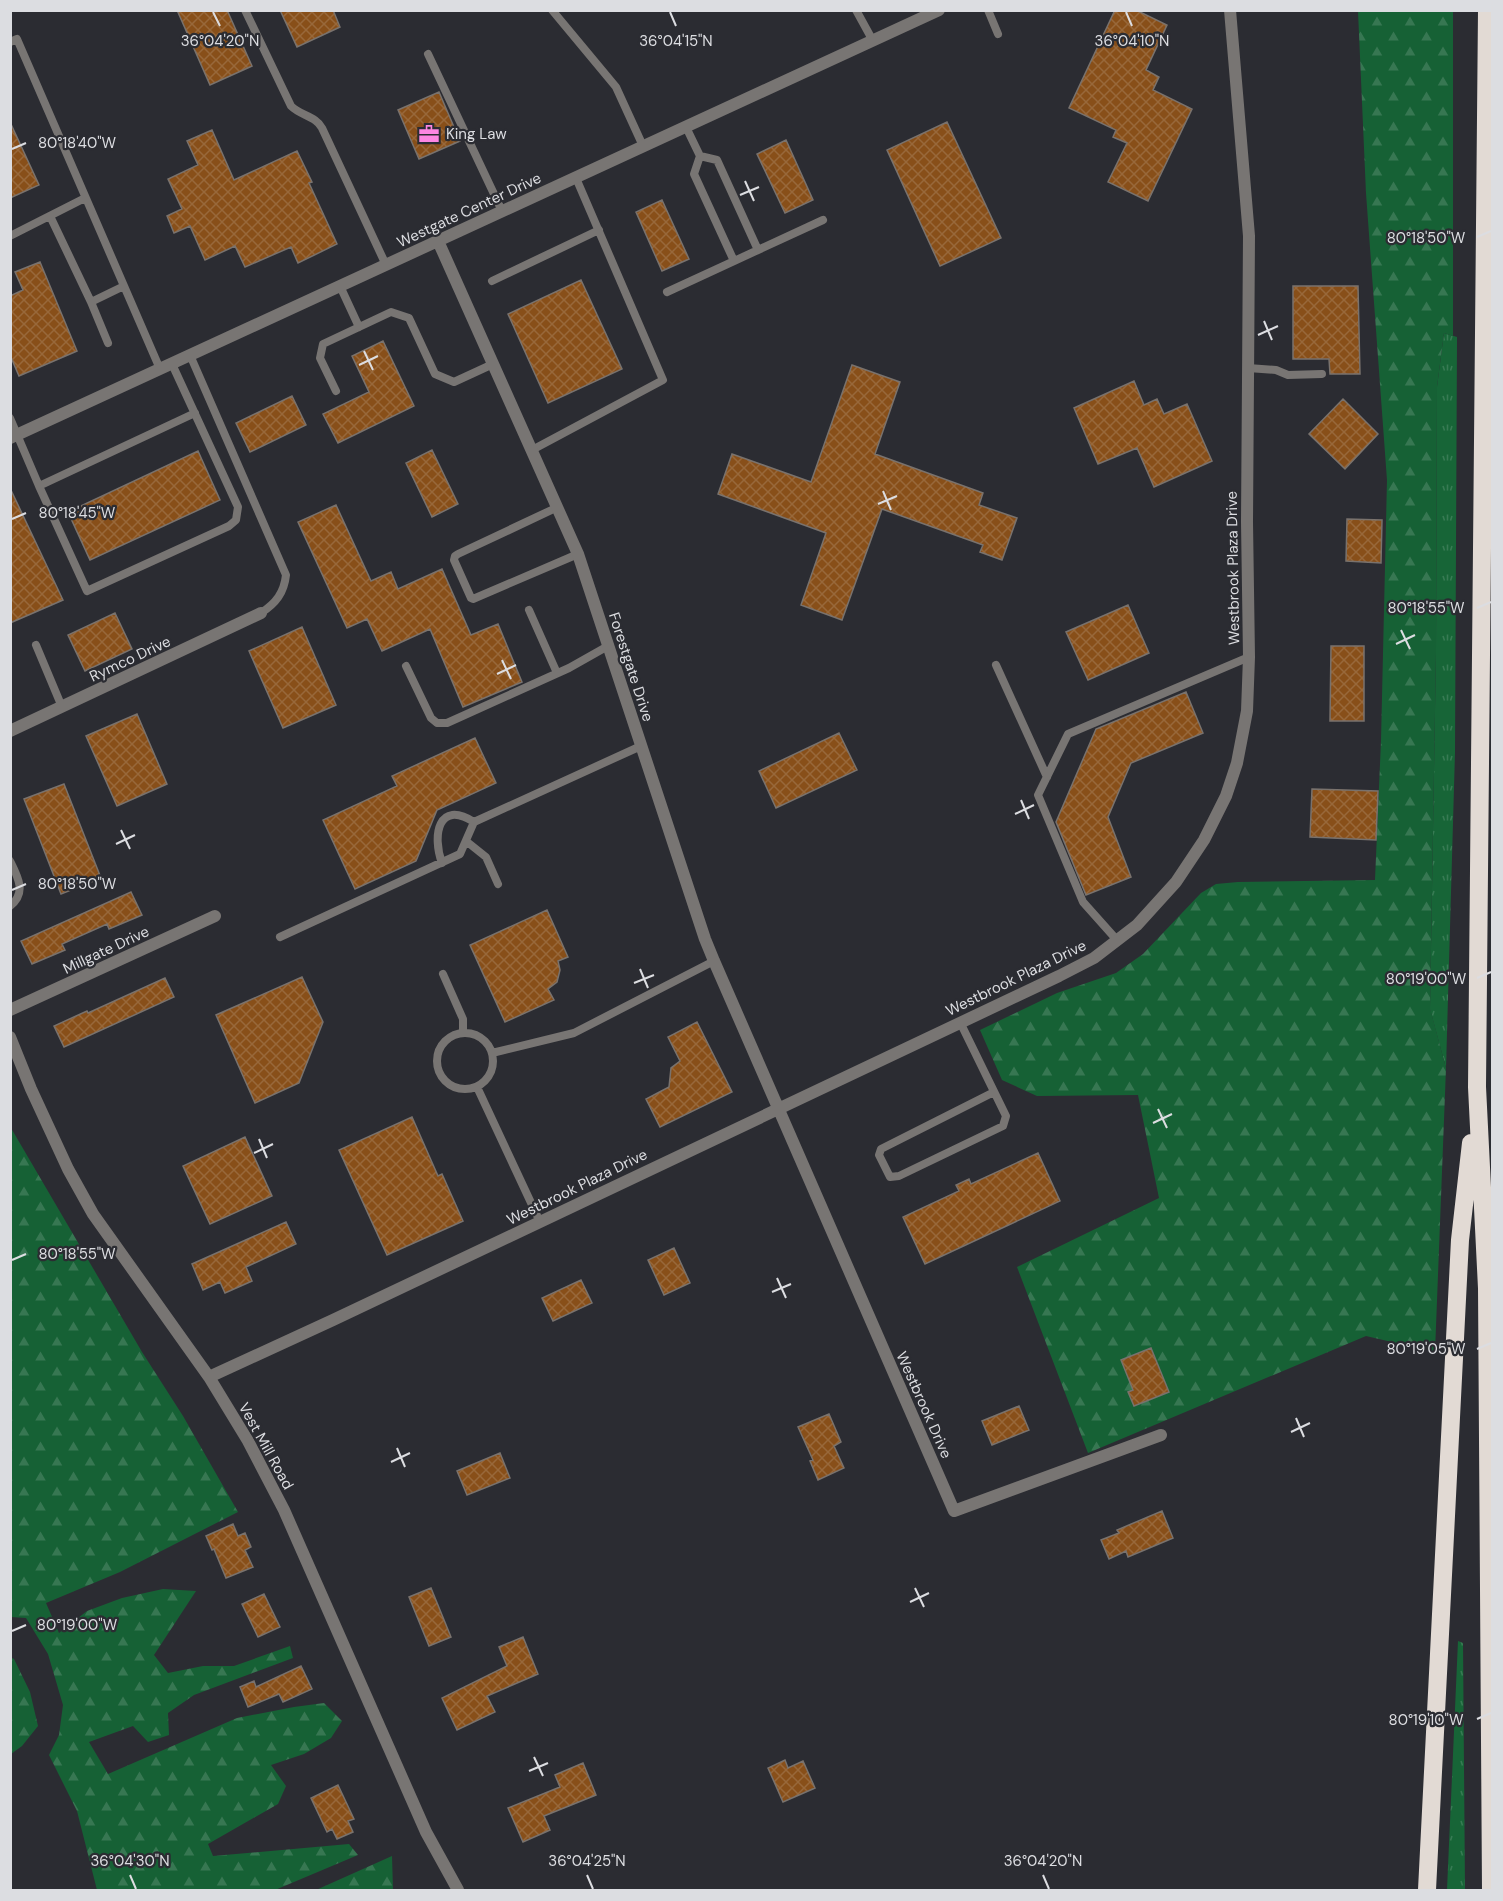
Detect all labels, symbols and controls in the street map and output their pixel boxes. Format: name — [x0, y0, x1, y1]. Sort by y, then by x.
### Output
text: 36°04'20"N — [181, 31, 259, 51]
text: 36°04'15"N — [639, 31, 713, 51]
text: 36°04'10"N — [1095, 31, 1169, 51]
office icon: King Law — [417, 122, 441, 146]
place label: King Law — [446, 124, 507, 144]
text: 80°18'40"W — [38, 133, 117, 153]
street label: Westgate Center Drive — [394, 168, 544, 252]
text: 80°18'50"W — [1387, 228, 1466, 248]
street label: Westbrook Plaza Drive — [1222, 491, 1244, 645]
text: 80°18'45"W — [39, 503, 116, 523]
text: 80°18'55"W — [1387, 598, 1465, 618]
street label: Forestgate Drive — [604, 610, 658, 724]
street label: Rymco Drive — [86, 631, 174, 687]
text: 80°18'50"W — [38, 874, 117, 894]
street label: Millgate Drive — [60, 921, 152, 979]
street label: Westbrook Plaza Drive — [942, 935, 1090, 1021]
text: 80°19'00"W — [1386, 969, 1467, 989]
street label: Westbrook Plaza Drive — [503, 1144, 651, 1230]
text: 80°18'55"W — [38, 1244, 116, 1264]
text: 80°19'05"W — [1386, 1339, 1466, 1359]
street label: Westbrook Drive — [892, 1348, 956, 1462]
street label: Vest Mill Road — [234, 1399, 298, 1493]
text: 80°19'00"W — [37, 1615, 118, 1635]
text: 80°19'10"W — [1389, 1710, 1464, 1730]
text: 36°04'30"N — [90, 1851, 170, 1871]
text: 36°04'25"N — [548, 1851, 626, 1871]
text: 36°04'20"N — [1004, 1851, 1082, 1871]

